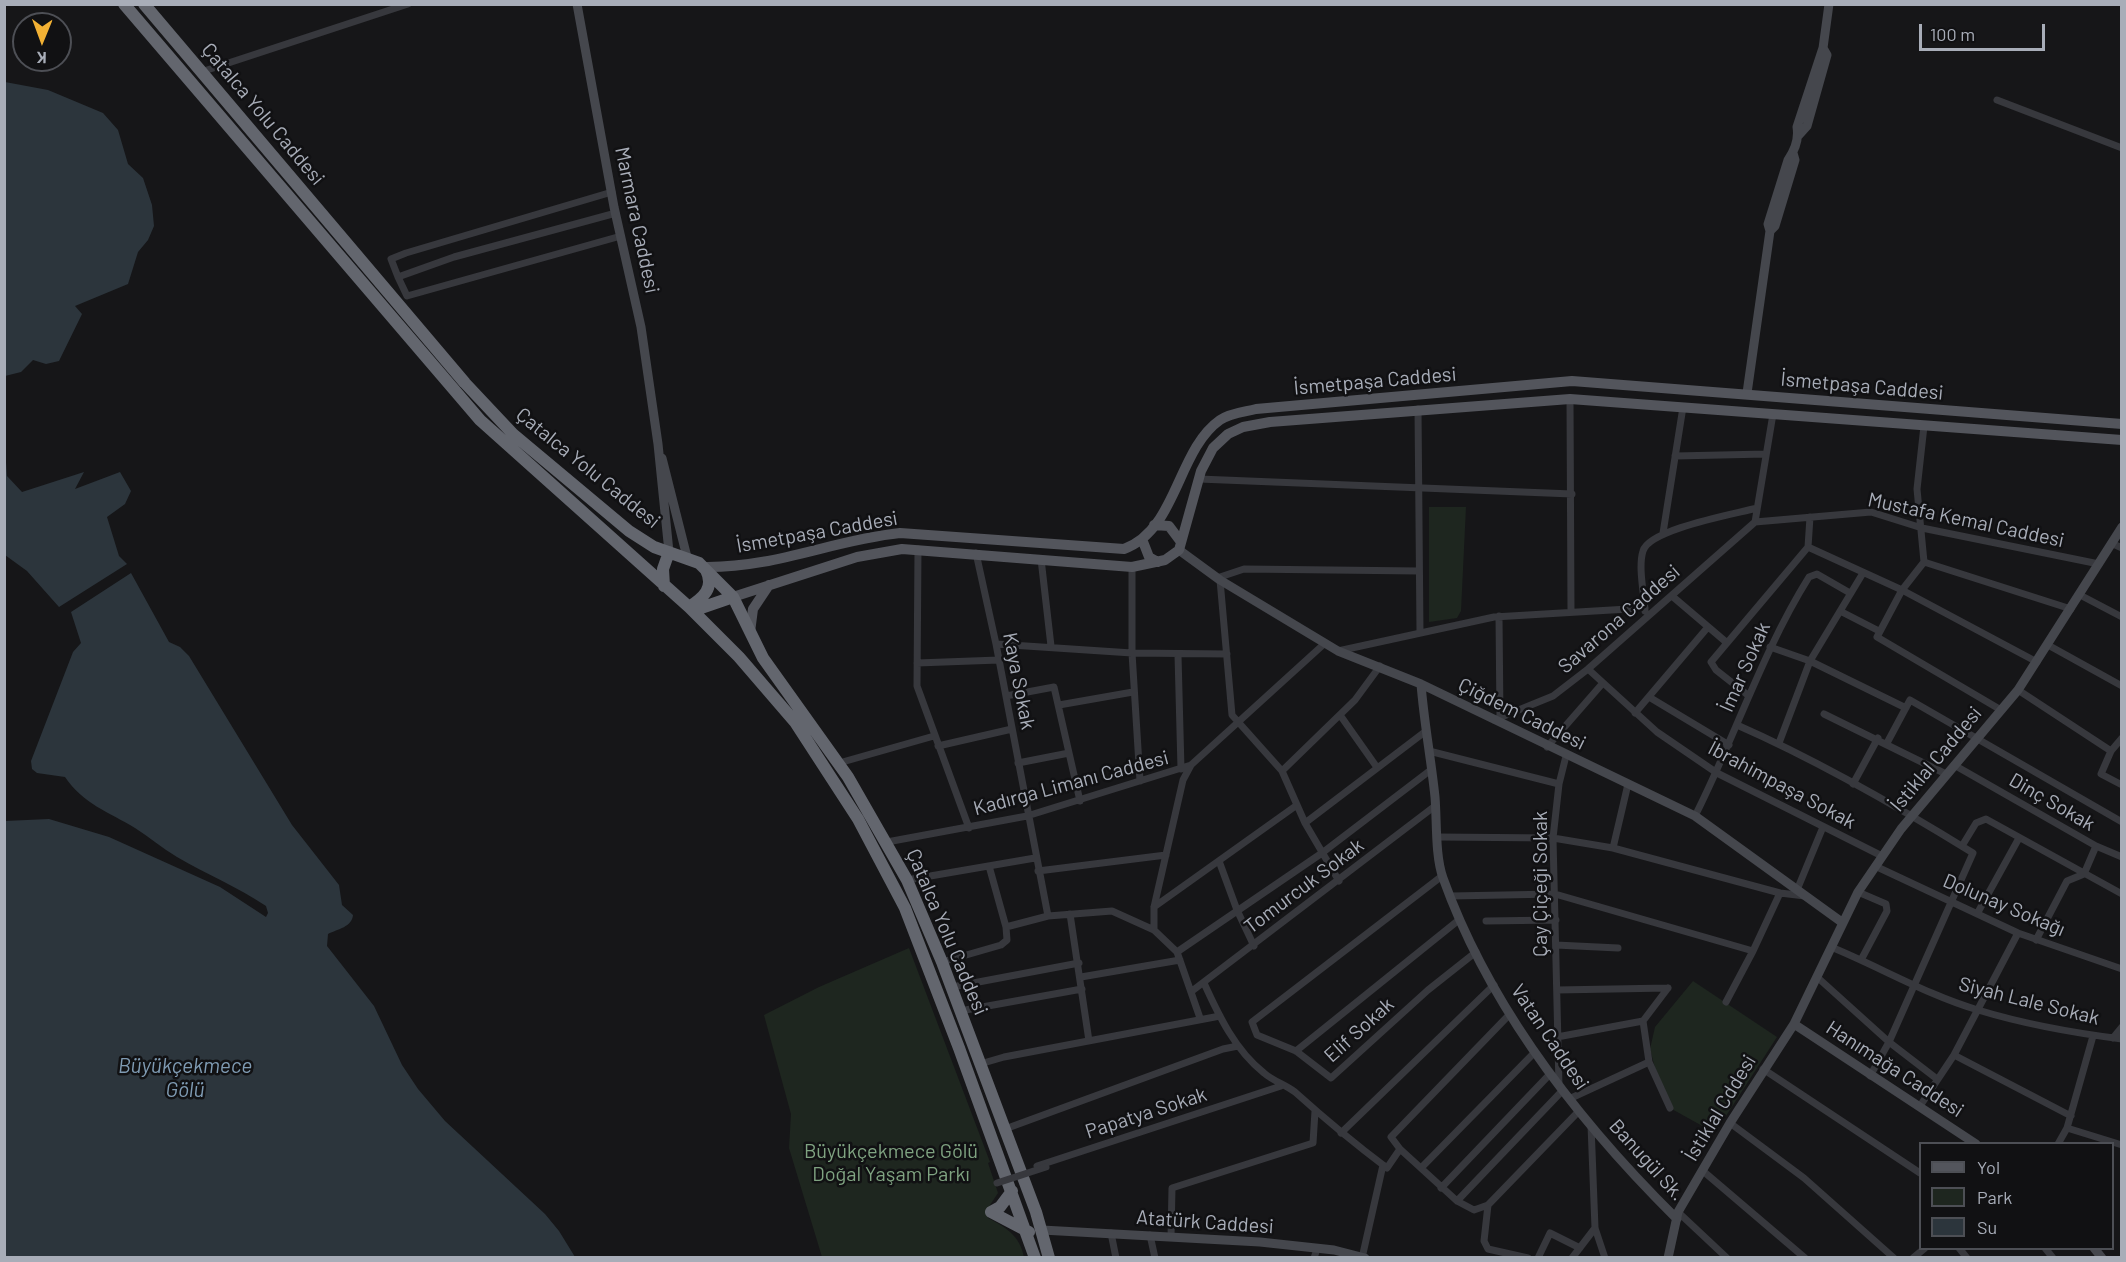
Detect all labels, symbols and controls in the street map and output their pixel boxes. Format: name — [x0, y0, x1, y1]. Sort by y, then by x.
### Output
north arrow — [12, 12, 72, 72]
scale bar — [1922, 12, 2048, 50]
text: 100 m — [1930, 23, 1975, 45]
street label: Çatalca Yolu Caddesi — [196, 38, 330, 190]
text: K — [37, 49, 47, 68]
street label: Marmara Caddesi — [610, 144, 664, 296]
street label: İsmetpaşa Caddesi — [1293, 362, 1457, 400]
street label: İsmetpaşa Caddesi — [1780, 367, 1944, 405]
street label: Çatalca Yolu Caddesi — [511, 403, 665, 533]
street label: Mustafa Kemal Caddesi — [1866, 487, 2066, 553]
street label: İsmetpaşa Caddesi — [734, 506, 900, 558]
street label: Savarona Caddesi — [1553, 560, 1685, 678]
street label: İmar Sokak — [1715, 618, 1775, 716]
street label: Kaya Sokak — [998, 631, 1040, 731]
street label: Çiğdem Caddesi — [1454, 673, 1590, 755]
street label: İstiklal Caddesi — [1885, 702, 1987, 816]
street label: İbrahimpaşa Sokak — [1704, 736, 1860, 834]
street label: Kadırga Limanı Caddesi — [971, 745, 1171, 821]
street label: Dinç Sokak — [2005, 768, 2099, 836]
street label: Çay Çiçeği Sokak — [1528, 811, 1552, 957]
street label: Tomurcuk Sokak — [1240, 833, 1368, 939]
street label: Çatalca Yolu Caddesi — [901, 845, 993, 1019]
street label: Dolunay Sokağı — [1939, 869, 2069, 941]
street label: Siyah Lale Sokak — [1956, 972, 2102, 1030]
street label: Vatan Caddesi — [1506, 980, 1594, 1094]
street label: Elif Sokak — [1319, 992, 1399, 1068]
street label: Hanımağa Caddesi — [1822, 1016, 1968, 1122]
street label: İstiklal Cddesi — [1679, 1050, 1761, 1166]
water label: Büyükçekmece Gölü — [118, 1053, 252, 1103]
street label: Papatya Sokak — [1082, 1082, 1210, 1144]
street label: Banugül Sk. — [1604, 1114, 1690, 1206]
park label: Büyükçekmece Gölü Doğal Yaşam Parkı — [804, 1139, 978, 1186]
legend — [1919, 1142, 2114, 1250]
text: Yol — [1977, 1156, 2000, 1178]
text: Park — [1977, 1186, 2012, 1208]
street label: Atatürk Caddesi — [1135, 1205, 1275, 1239]
text: Su — [1977, 1216, 1997, 1238]

